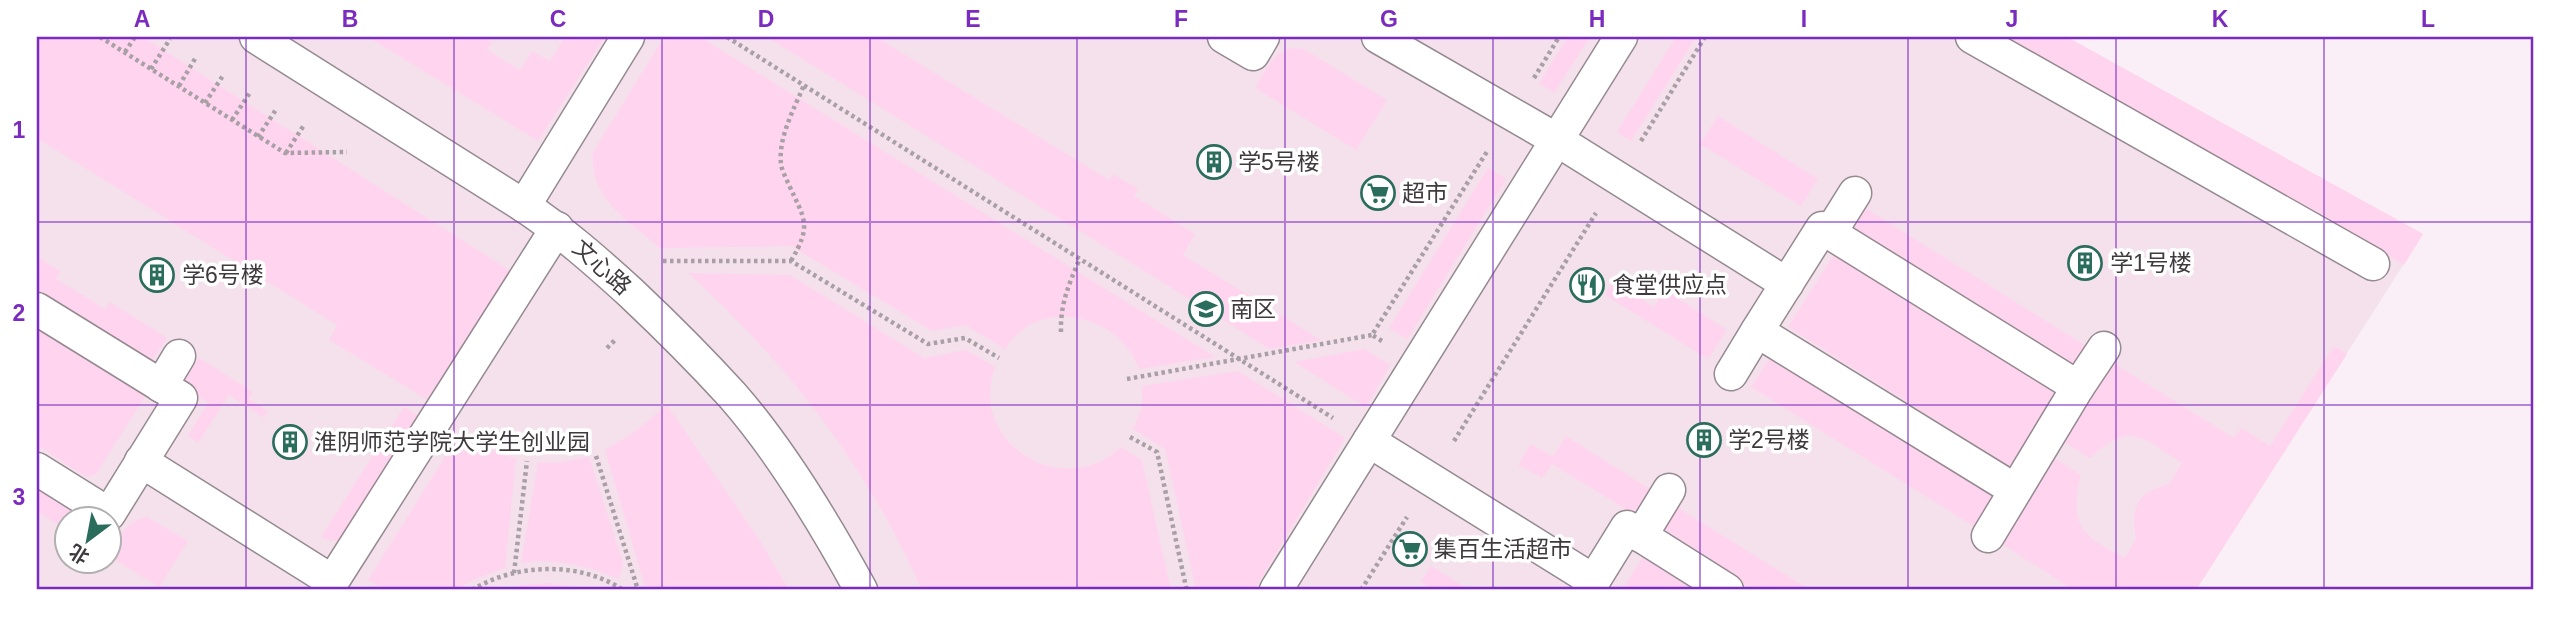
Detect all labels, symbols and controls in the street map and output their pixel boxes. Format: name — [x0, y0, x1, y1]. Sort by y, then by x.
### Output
text: A — [134, 6, 150, 32]
text: B — [342, 6, 358, 32]
text: C — [550, 6, 566, 32]
text: D — [758, 6, 774, 32]
text: E — [965, 6, 981, 32]
text: F — [1174, 6, 1188, 32]
text: G — [1380, 6, 1398, 32]
text: H — [1589, 6, 1605, 32]
text: I — [1801, 6, 1807, 32]
text: J — [2006, 6, 2018, 32]
text: K — [2212, 6, 2229, 32]
text: L — [2421, 6, 2435, 32]
text: 1 — [13, 117, 26, 143]
building icon: 学5号楼 — [1195, 143, 1233, 181]
place label: 学5号楼 — [1238, 149, 1320, 175]
supermarket icon: 超市 — [1359, 174, 1397, 212]
place label: 超市 — [1402, 180, 1448, 206]
street label: 文心路 — [568, 234, 636, 300]
building icon: 学1号楼 — [2066, 244, 2104, 282]
place label: 学1号楼 — [2110, 250, 2192, 276]
building icon: 学6号楼 — [138, 256, 176, 294]
place label: 学6号楼 — [182, 262, 264, 288]
restaurant icon: 食堂供应点 — [1568, 266, 1606, 304]
place label: 食堂供应点 — [1612, 272, 1727, 298]
school or university icon: 南区 — [1187, 290, 1225, 328]
place label: 南区 — [1230, 296, 1276, 322]
text: 2 — [13, 300, 25, 326]
building icon: 学2号楼 — [1685, 421, 1723, 459]
building icon: 淮阴师范学院大学生创业园 — [271, 423, 309, 461]
place label: 学2号楼 — [1728, 427, 1810, 453]
place label: 淮阴师范学院大学生创业园 — [314, 429, 590, 455]
text: 3 — [13, 484, 25, 510]
north arrow — [52, 504, 122, 574]
supermarket icon: 集百生活超市 — [1391, 530, 1429, 568]
place label: 集百生活超市 — [1434, 536, 1572, 562]
text: 北 — [66, 540, 93, 568]

